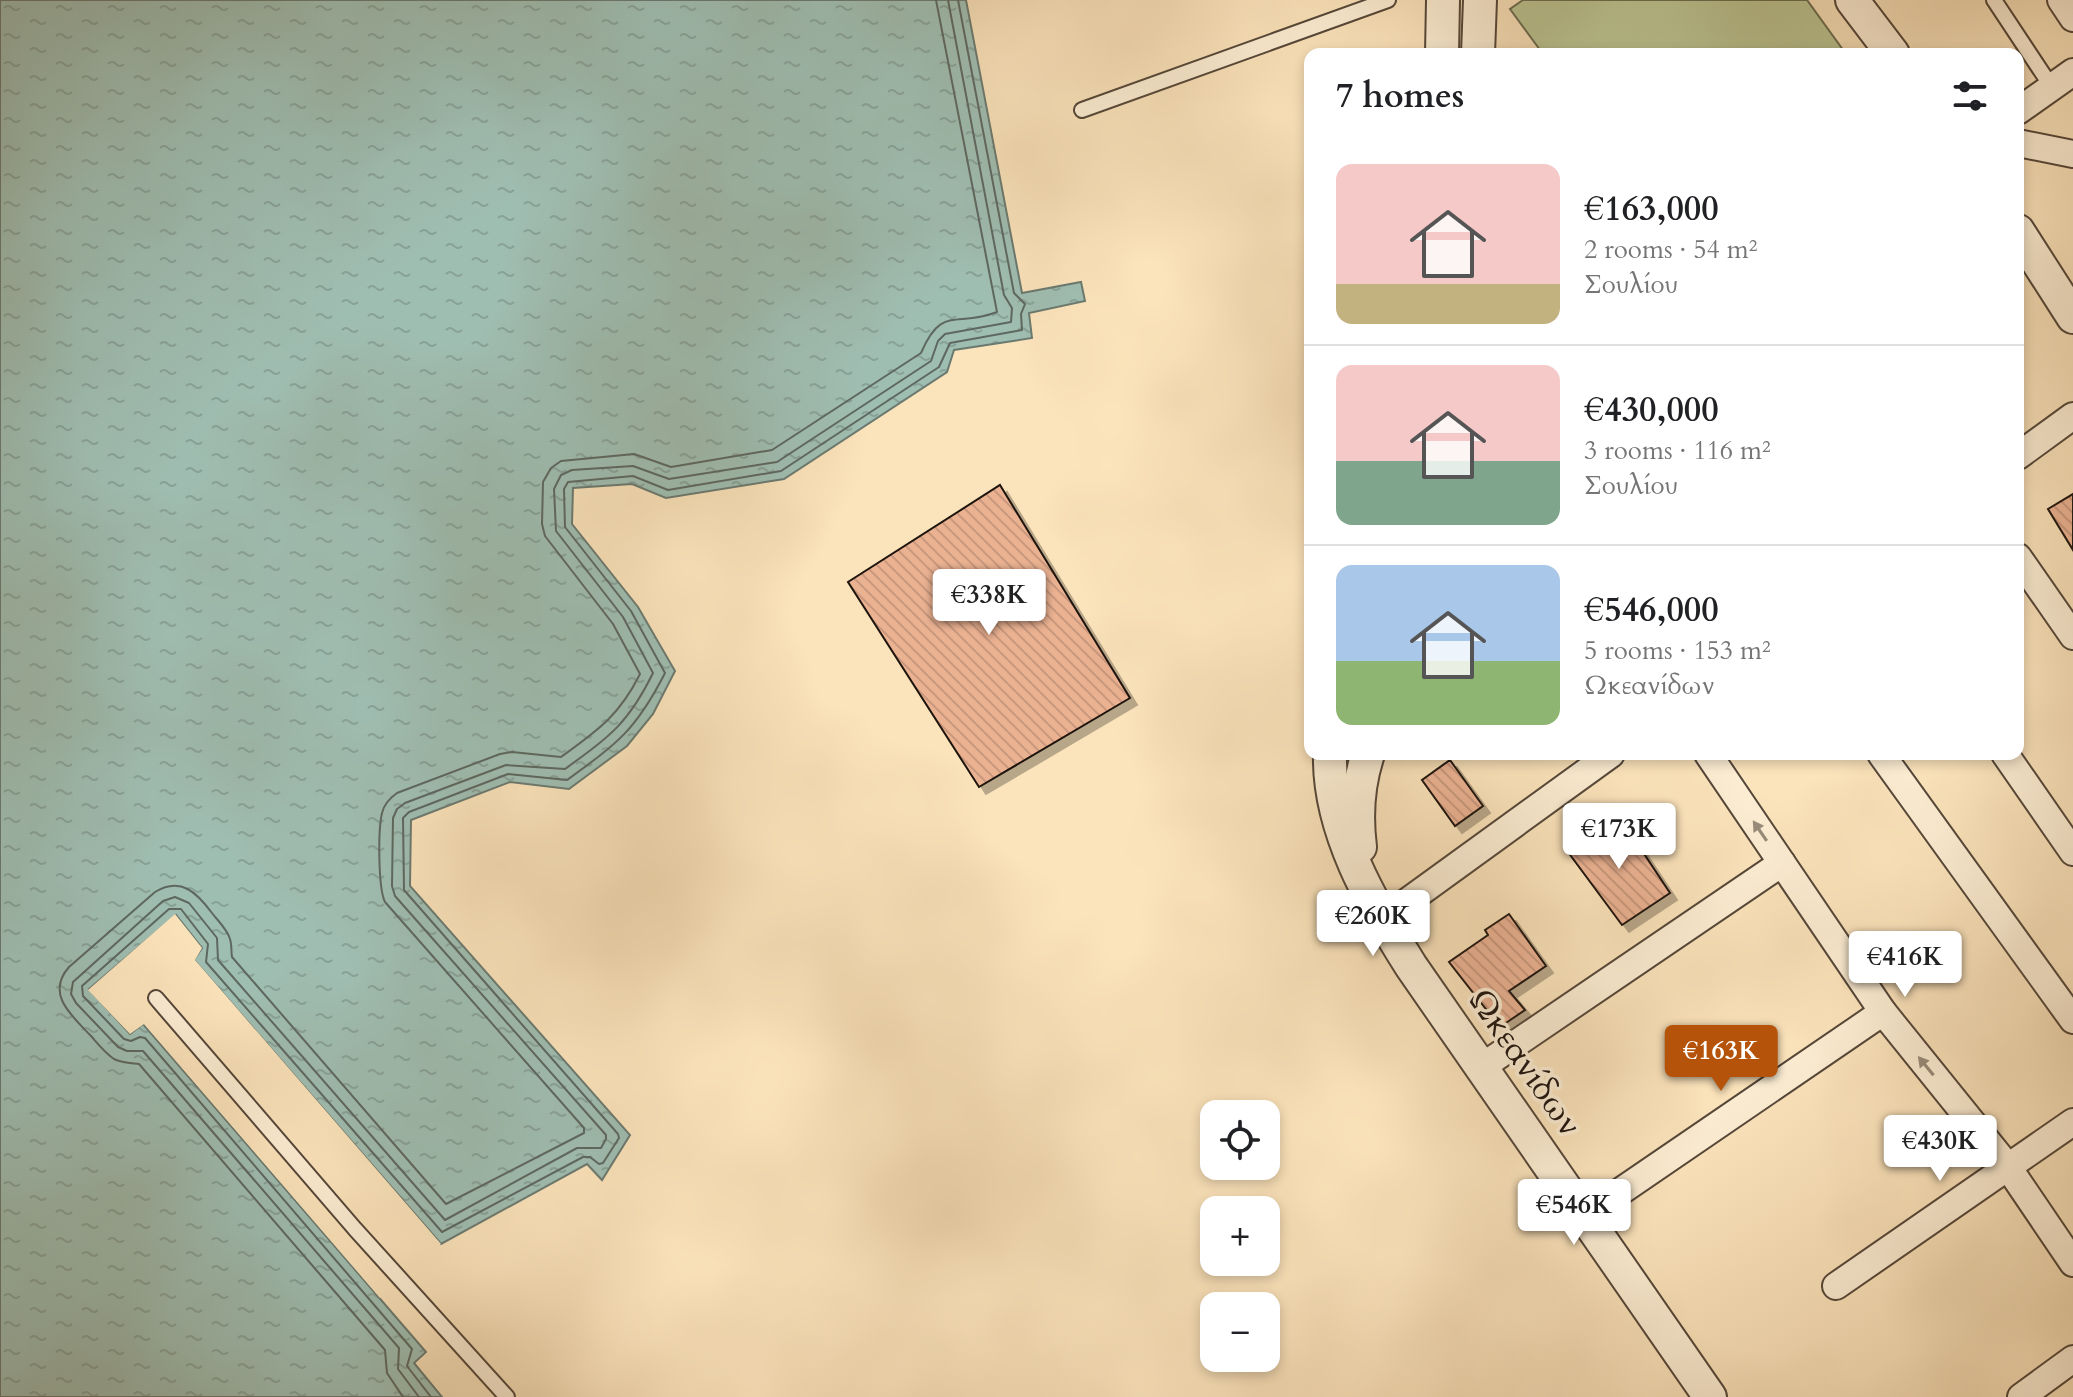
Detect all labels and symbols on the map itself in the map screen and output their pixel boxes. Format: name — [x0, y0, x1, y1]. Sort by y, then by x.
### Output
pin: €338K — [933, 569, 1045, 637]
pin: €173K — [1563, 803, 1675, 871]
one-way arrow — [1753, 820, 1768, 841]
pin: €260K — [1317, 890, 1429, 958]
pin: €416K — [1849, 931, 1961, 999]
street label: Ωκεανίδων — [1457, 979, 1593, 1145]
pin: €163K — [1665, 1025, 1777, 1093]
one-way arrow — [1919, 1056, 1935, 1076]
pin: €430K — [1884, 1115, 1996, 1183]
pin: €546K — [1518, 1179, 1630, 1247]

